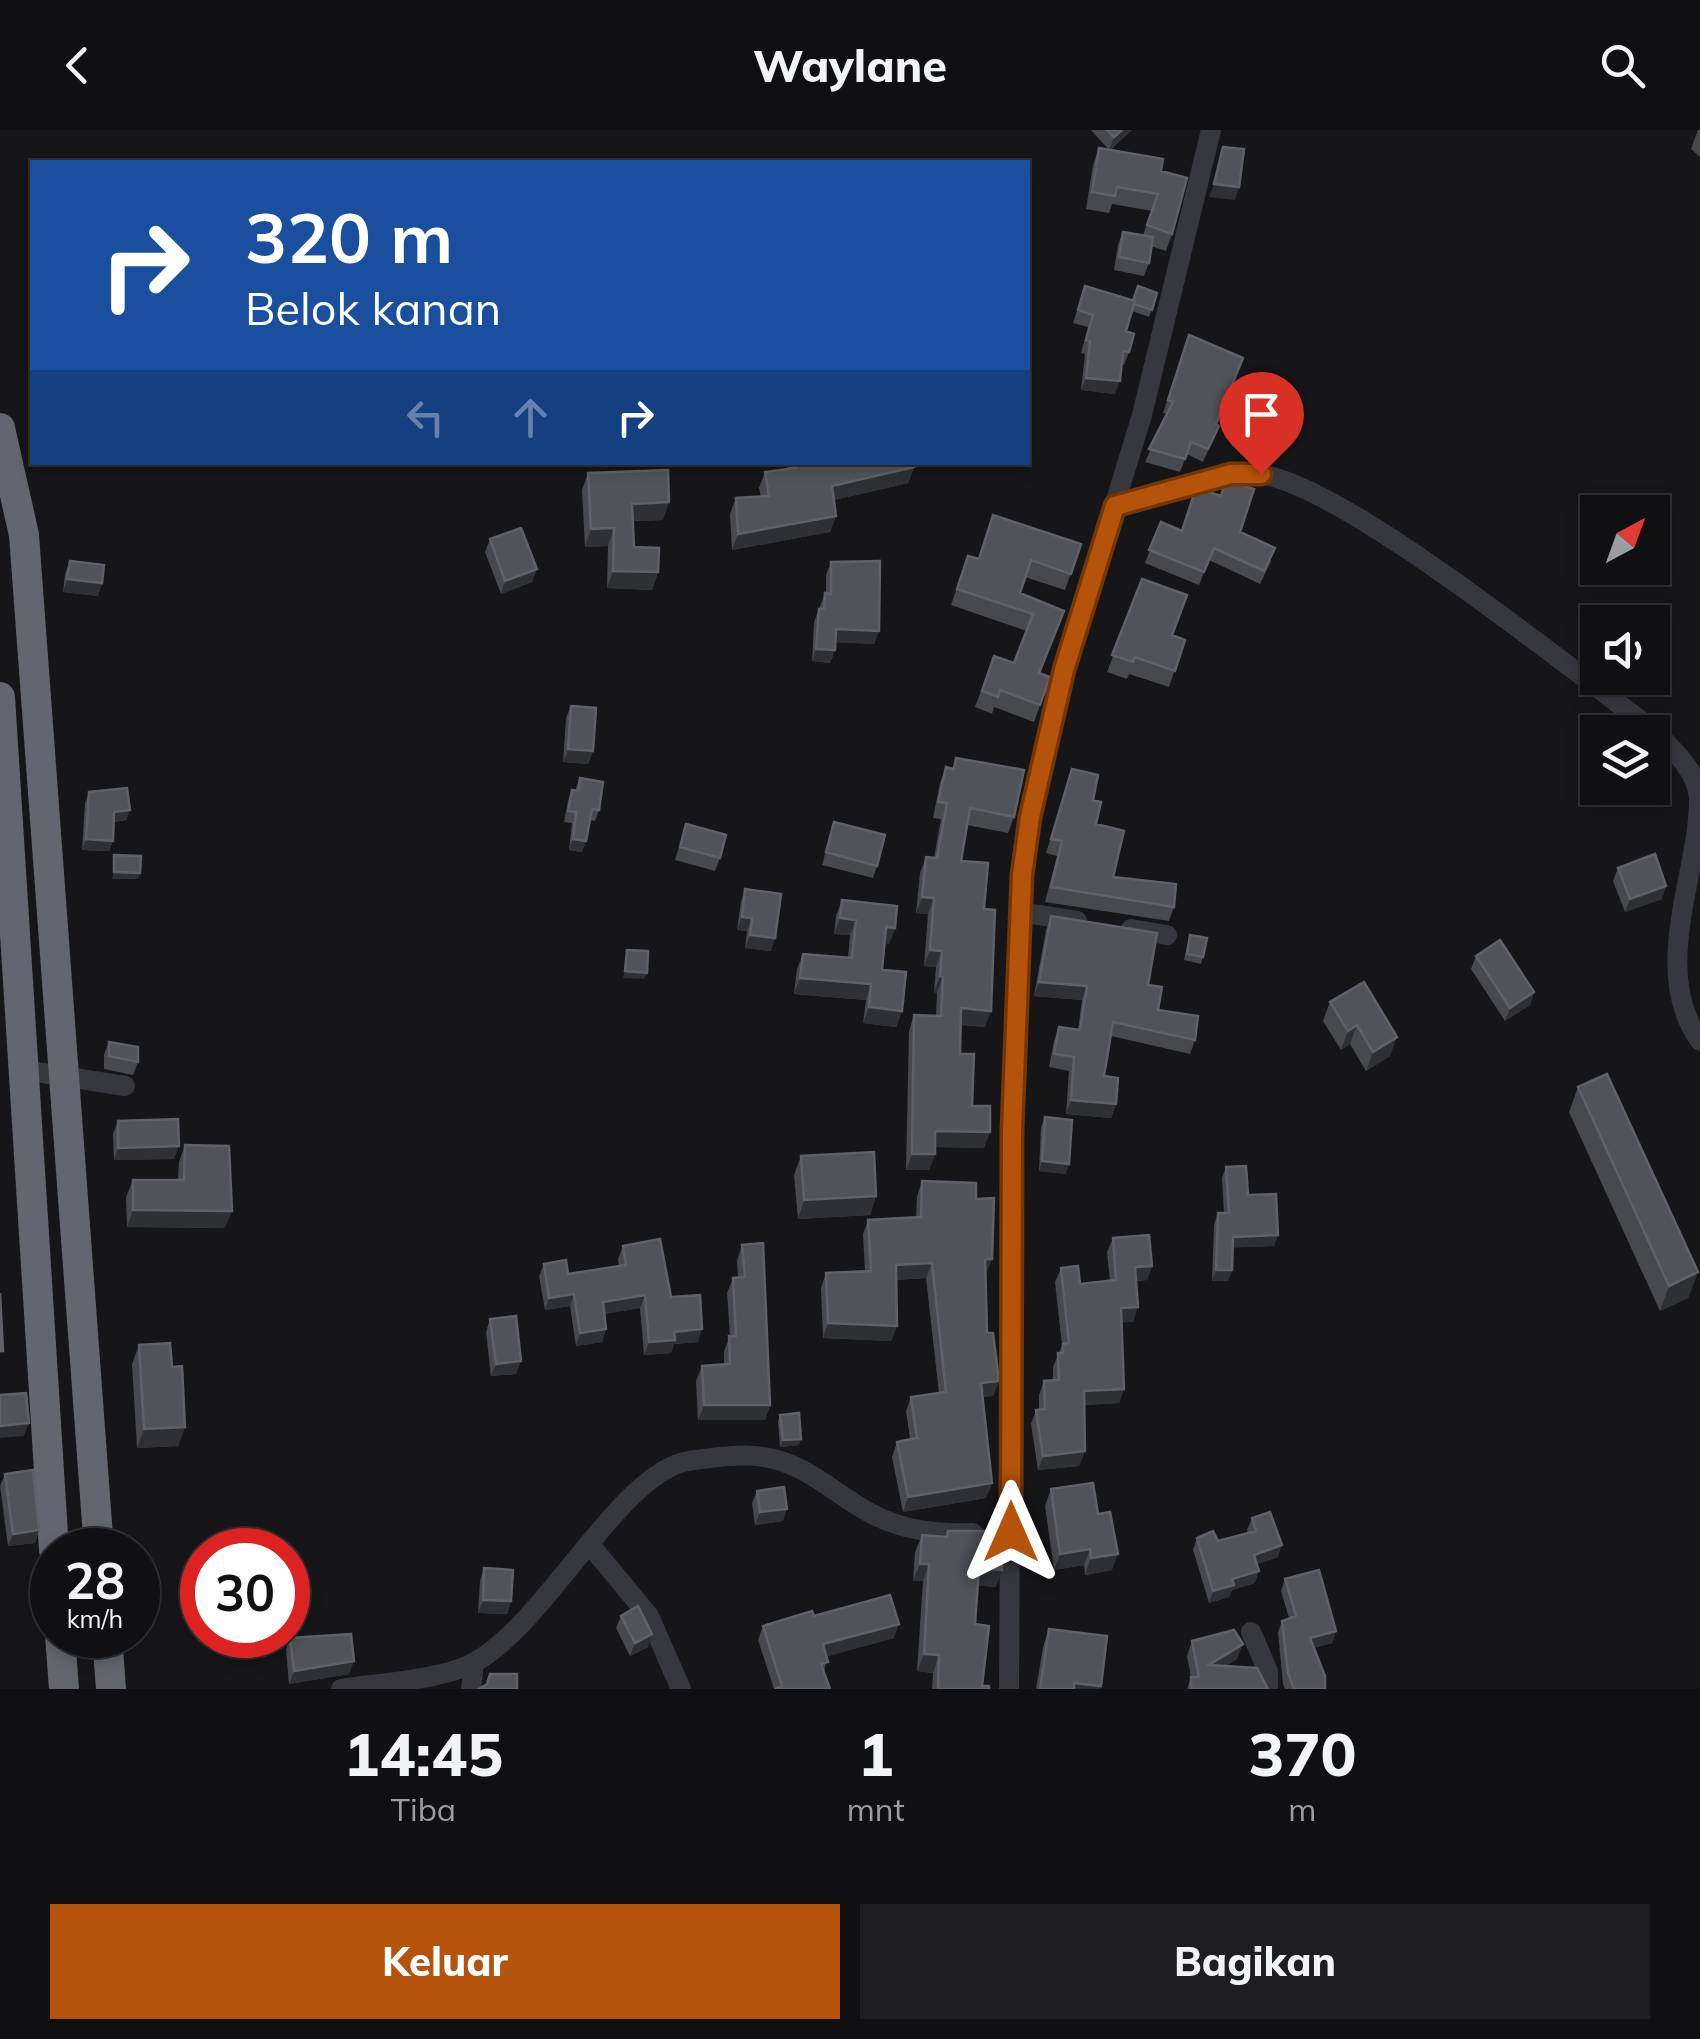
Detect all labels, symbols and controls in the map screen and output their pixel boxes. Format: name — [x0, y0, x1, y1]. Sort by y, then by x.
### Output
text: Waylane — [753, 37, 947, 93]
icon: back — [50, 38, 105, 93]
icon: search — [1595, 38, 1650, 93]
text: 320 m — [245, 193, 453, 281]
icon: right — [80, 200, 210, 330]
text: Belok kanan — [245, 280, 501, 336]
pin — [1219, 372, 1304, 475]
icon: arrive — [1234, 387, 1289, 442]
icon: left — [398, 390, 453, 445]
icon: ahead — [503, 390, 558, 445]
icon: right — [608, 390, 663, 445]
north arrow — [1580, 495, 1670, 585]
map controls — [1580, 495, 1670, 805]
button: sound — [1580, 605, 1670, 695]
button: layers — [1580, 715, 1670, 805]
position arrow — [959, 1480, 1063, 1584]
speed limit sign: 30 — [180, 1528, 310, 1658]
text: 28 — [65, 1549, 125, 1612]
text: km/h — [67, 1603, 123, 1634]
text: 14:45 — [344, 1716, 503, 1791]
text: 1 — [858, 1716, 894, 1791]
text: 370 — [1248, 1716, 1356, 1791]
text: Tiba — [391, 1789, 456, 1829]
text: mnt — [847, 1789, 905, 1829]
text: m — [1288, 1789, 1316, 1829]
button: Keluar — [50, 1904, 840, 2019]
button: Bagikan — [860, 1904, 1650, 2019]

